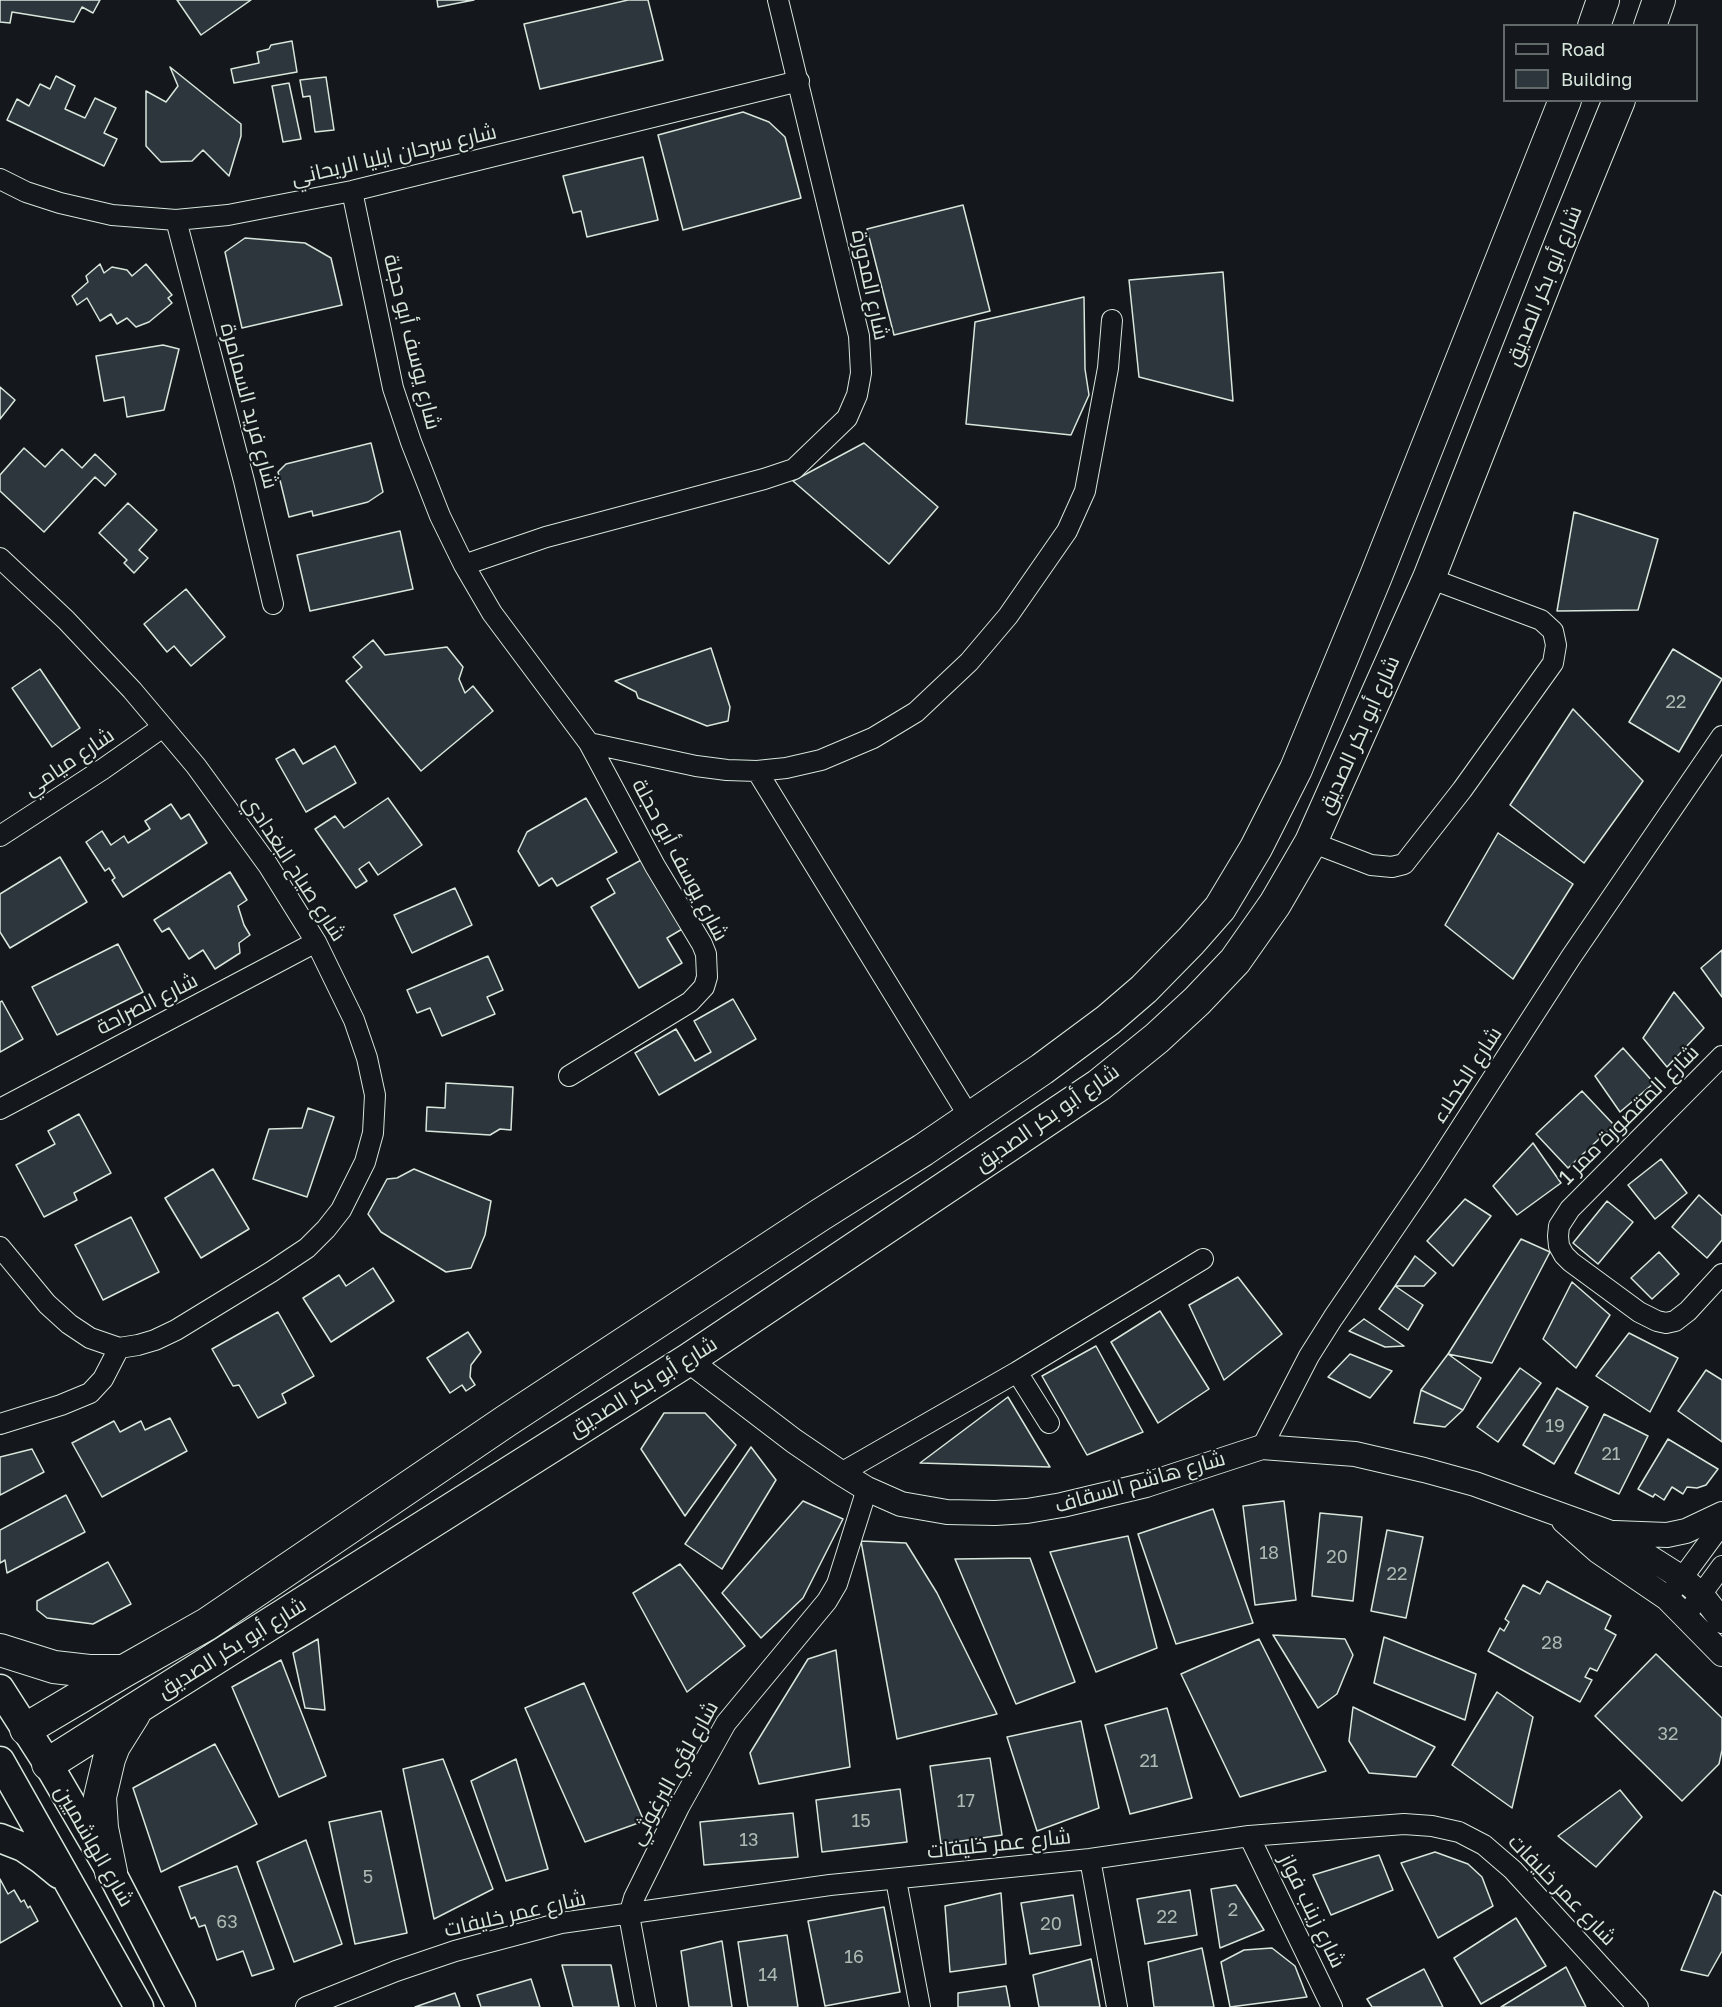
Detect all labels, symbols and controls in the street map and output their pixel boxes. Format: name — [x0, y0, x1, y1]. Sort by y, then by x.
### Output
legend — [1503, 24, 1698, 102]
text: Road — [1561, 38, 1605, 60]
text: Building — [1561, 68, 1632, 90]
street label: شارع سرحان ايليا الريحاني — [289, 119, 499, 191]
street label: شارع أبو بكر الصديق — [1500, 202, 1588, 370]
street label: شارع المدورة — [846, 228, 894, 342]
street label: شارع يوسف أبو حجلة — [378, 252, 446, 432]
street label: شارع فريد السمامرة — [215, 320, 283, 492]
street label: شارع أبو بكر الصديق — [1313, 652, 1405, 818]
house number: 22 — [1666, 691, 1686, 713]
street label: شارع ميامي — [19, 723, 119, 801]
street label: شارع يوسف أبو حجلة — [627, 775, 733, 945]
street label: شارع صياح البغدادي — [237, 790, 351, 946]
street label: شارع الصراحة — [92, 968, 202, 1040]
street label: شارع الكحلاء — [1427, 1022, 1507, 1128]
street label: شارع المقصورة ممر 1 — [1554, 1040, 1704, 1190]
street label: شارع أبو بكر الصديق — [970, 1059, 1124, 1177]
street label: شارع أبو بكر الصديق — [564, 1331, 722, 1443]
house number: 19 — [1545, 1415, 1565, 1437]
house number: 21 — [1601, 1443, 1621, 1465]
street label: شارع هاشم السقاف — [1052, 1446, 1228, 1518]
house number: 18 — [1259, 1542, 1279, 1564]
house number: 20 — [1326, 1546, 1348, 1568]
house number: 22 — [1387, 1563, 1407, 1585]
street label: شارع أبو بكر الصديق — [153, 1592, 311, 1704]
house number: 28 — [1541, 1632, 1563, 1654]
street label: شارع لؤي البرغوثي — [624, 1697, 724, 1849]
house number: 32 — [1658, 1723, 1678, 1745]
house number: 21 — [1139, 1750, 1159, 1772]
street label: شارع الهاشميين — [49, 1781, 139, 1911]
house number: 17 — [957, 1790, 975, 1812]
house number: 15 — [851, 1810, 871, 1832]
street label: شارع عمر خليفات — [926, 1824, 1072, 1864]
house number: 13 — [739, 1829, 759, 1851]
street label: شارع عمر خليفات — [1503, 1829, 1621, 1951]
street label: شارع زينب فواز — [1274, 1850, 1350, 1972]
house number: 5 — [363, 1866, 373, 1888]
street label: شارع عمر خليفات — [442, 1885, 588, 1943]
house number: 2 — [1228, 1899, 1238, 1921]
house number: 22 — [1157, 1906, 1177, 1928]
house number: 63 — [216, 1911, 238, 1933]
house number: 20 — [1040, 1913, 1062, 1935]
house number: 16 — [844, 1946, 864, 1968]
house number: 14 — [758, 1964, 778, 1986]

